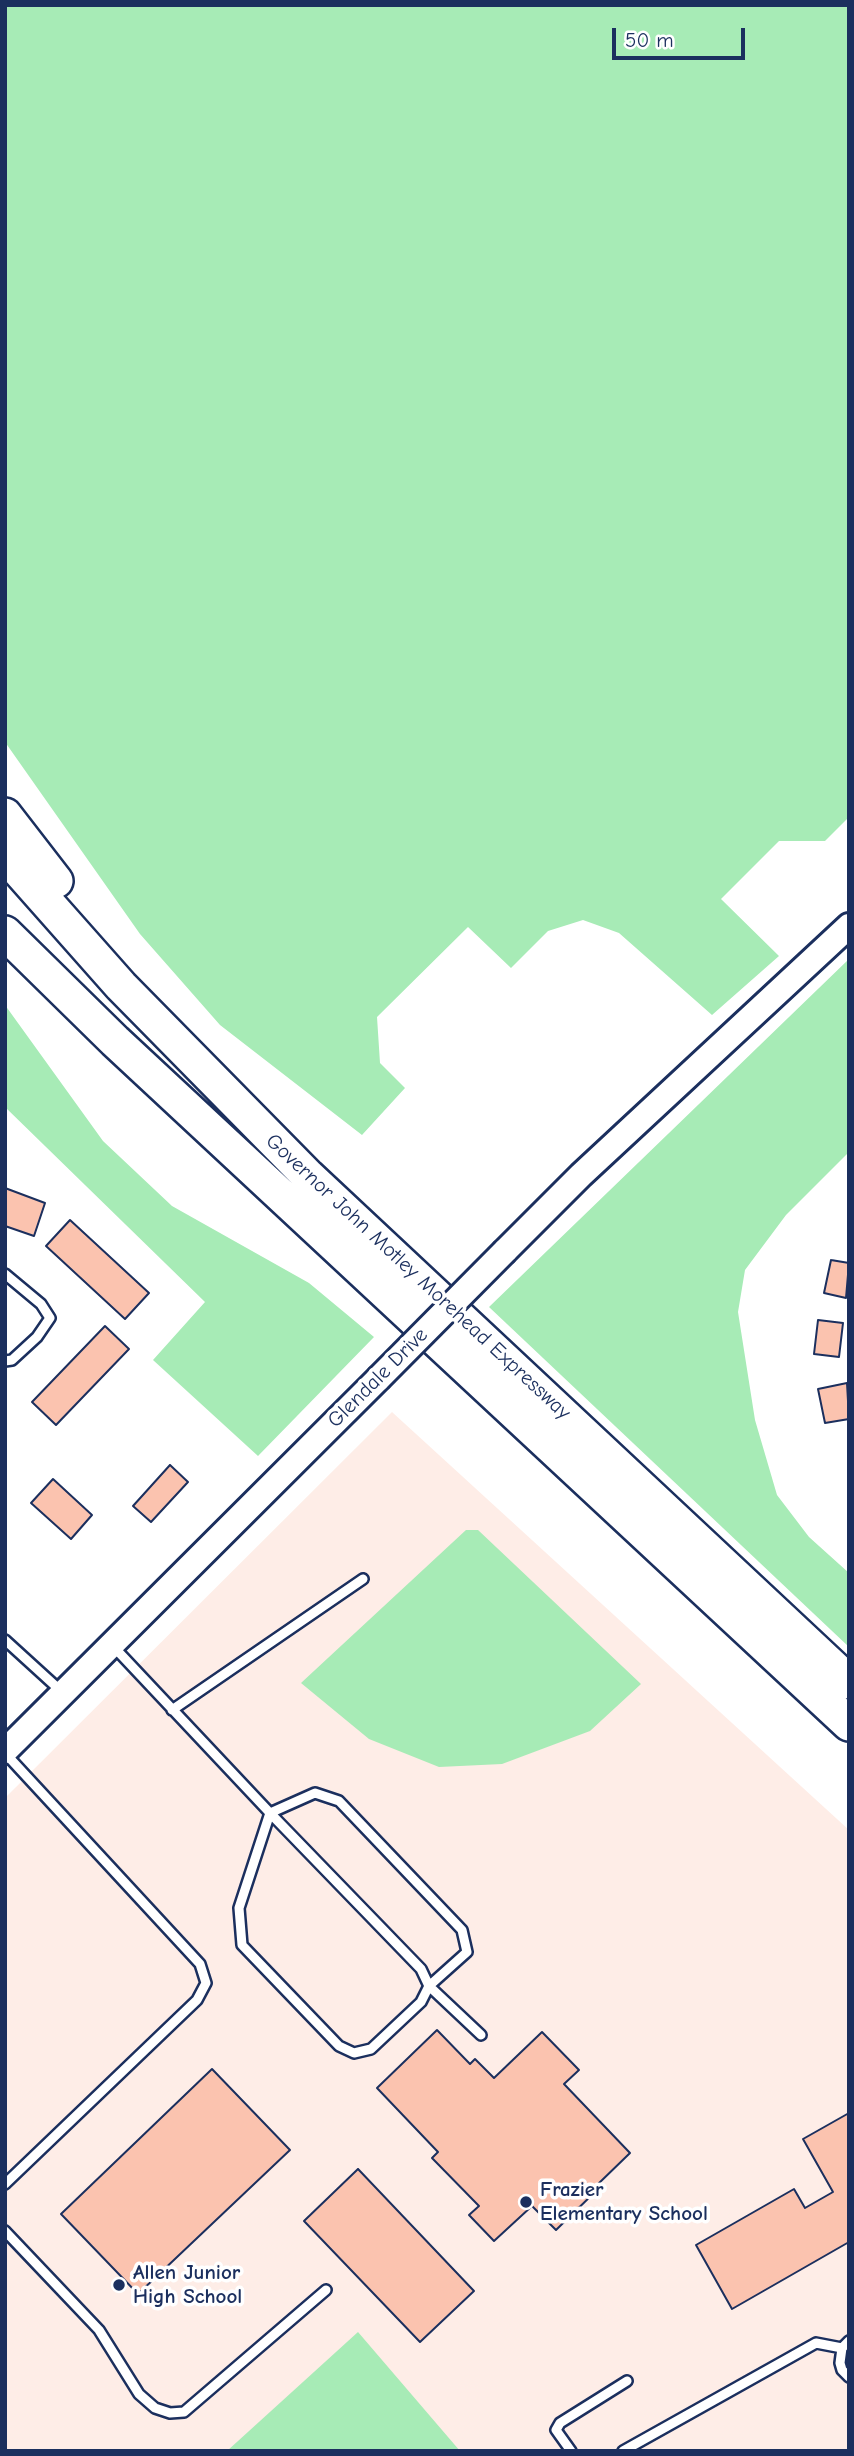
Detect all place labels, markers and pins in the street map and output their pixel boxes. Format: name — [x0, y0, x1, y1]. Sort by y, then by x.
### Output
place label: Frazier Elementary School — [540, 2177, 708, 2227]
marker: Frazier Elementary School — [518, 2194, 534, 2210]
place label: Allen Junior High School — [133, 2260, 242, 2310]
marker: Allen Junior High School — [111, 2277, 127, 2293]

